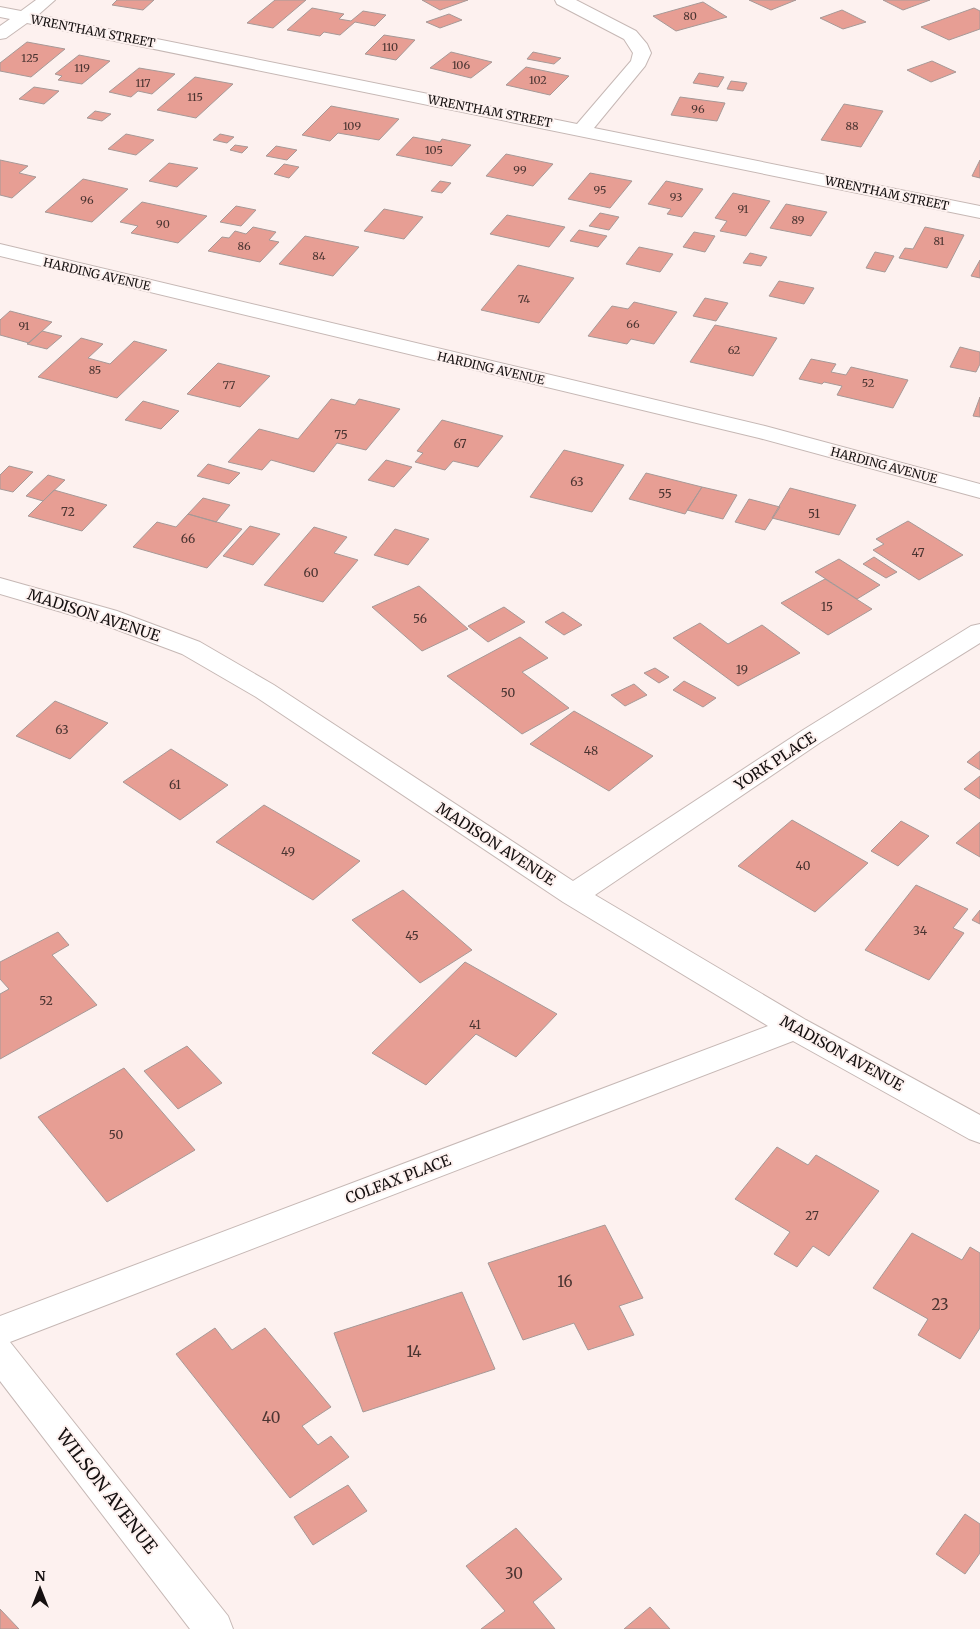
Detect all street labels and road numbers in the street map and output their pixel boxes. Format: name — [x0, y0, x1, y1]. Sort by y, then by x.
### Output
street label: WRENTHAM STREET — [28, 11, 157, 51]
street label: WRENTHAM STREET — [425, 91, 554, 131]
street label: WRENTHAM STREET — [823, 172, 951, 214]
street label: HARDING AVENUE — [42, 254, 153, 294]
street label: HARDING AVENUE — [436, 348, 547, 388]
street label: HARDING AVENUE — [829, 444, 939, 487]
street label: MADISON AVENUE — [25, 585, 163, 646]
street label: YORK PLACE — [730, 727, 820, 795]
street label: MADISON AVENUE — [433, 798, 560, 890]
street label: MADISON AVENUE — [777, 1011, 908, 1095]
street label: COLFAX PLACE — [343, 1150, 454, 1208]
street label: WILSON AVENUE — [51, 1423, 163, 1558]

